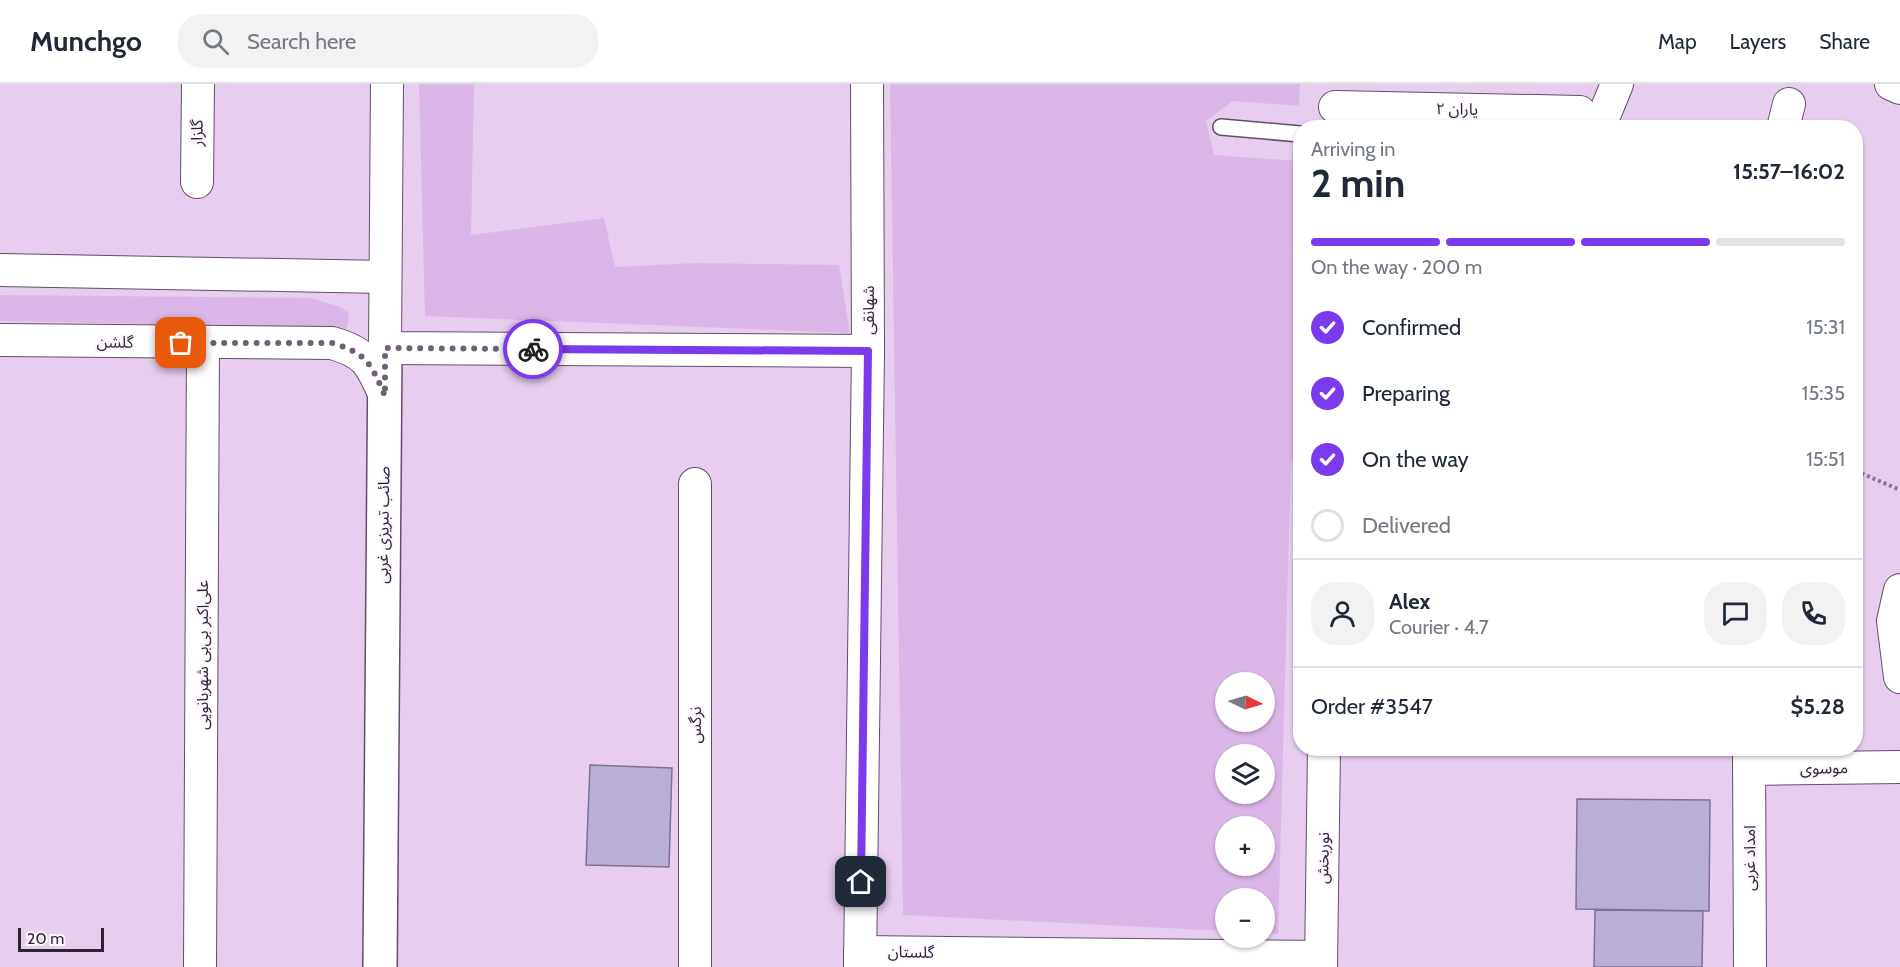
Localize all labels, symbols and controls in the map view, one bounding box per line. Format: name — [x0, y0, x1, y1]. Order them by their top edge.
search box — [178, 14, 598, 68]
text: Munchgo — [30, 24, 142, 58]
icon: search — [199, 25, 232, 58]
text: Search here — [247, 28, 356, 55]
text: Map — [1658, 29, 1697, 54]
text: Layers — [1730, 29, 1786, 54]
text: Share — [1819, 29, 1870, 54]
street label: یاران ٢ — [1436, 99, 1478, 119]
street label: گلزار — [187, 119, 207, 148]
text: Arriving in — [1311, 137, 1395, 161]
text: 15:57–16:02 — [1733, 158, 1845, 185]
text: 2 min — [1311, 159, 1405, 207]
text: On the way · 200 m — [1311, 255, 1482, 279]
street label: شهانقی — [859, 285, 878, 335]
icon: check — [1311, 311, 1344, 344]
text: Confirmed — [1362, 314, 1461, 341]
text: 15:31 — [1806, 315, 1845, 339]
pin — [155, 317, 206, 368]
courier — [503, 319, 563, 379]
icon: bag — [164, 326, 197, 359]
street label: گلشن — [96, 332, 134, 352]
icon: bike — [517, 333, 550, 366]
icon: check — [1311, 377, 1344, 410]
text: Preparing — [1362, 380, 1450, 407]
text: 15:35 — [1802, 381, 1845, 405]
icon: check — [1311, 443, 1344, 476]
text: On the way — [1362, 446, 1469, 473]
text: 15:51 — [1806, 447, 1845, 471]
street label: صائب تبریزی غربی — [372, 466, 394, 584]
text: Delivered — [1362, 512, 1451, 539]
street label: علی‌اکبر بی‌بی شهربانویی — [193, 580, 212, 730]
button: person — [1311, 582, 1374, 645]
button: chat — [1704, 582, 1767, 645]
button: phone — [1782, 582, 1845, 645]
text: Alex — [1389, 588, 1430, 615]
text: Courier · 4.7 — [1389, 615, 1489, 639]
north arrow — [1215, 672, 1275, 732]
map controls — [1215, 672, 1275, 948]
text: Order #3547 — [1311, 693, 1433, 720]
text: $5.28 — [1791, 693, 1845, 720]
street label: نرگس — [686, 707, 705, 743]
button: layers — [1215, 744, 1275, 804]
street label: موسوی — [1800, 758, 1848, 778]
button: + — [1215, 816, 1275, 876]
street label: امداد غربی — [1740, 825, 1759, 891]
street label: نوربخش — [1313, 832, 1333, 884]
pin — [835, 856, 886, 907]
icon: home — [844, 865, 877, 898]
button: − — [1215, 888, 1275, 948]
scale bar — [18, 925, 104, 952]
text: 20 m — [27, 929, 64, 948]
street label: گلستان — [888, 942, 935, 962]

